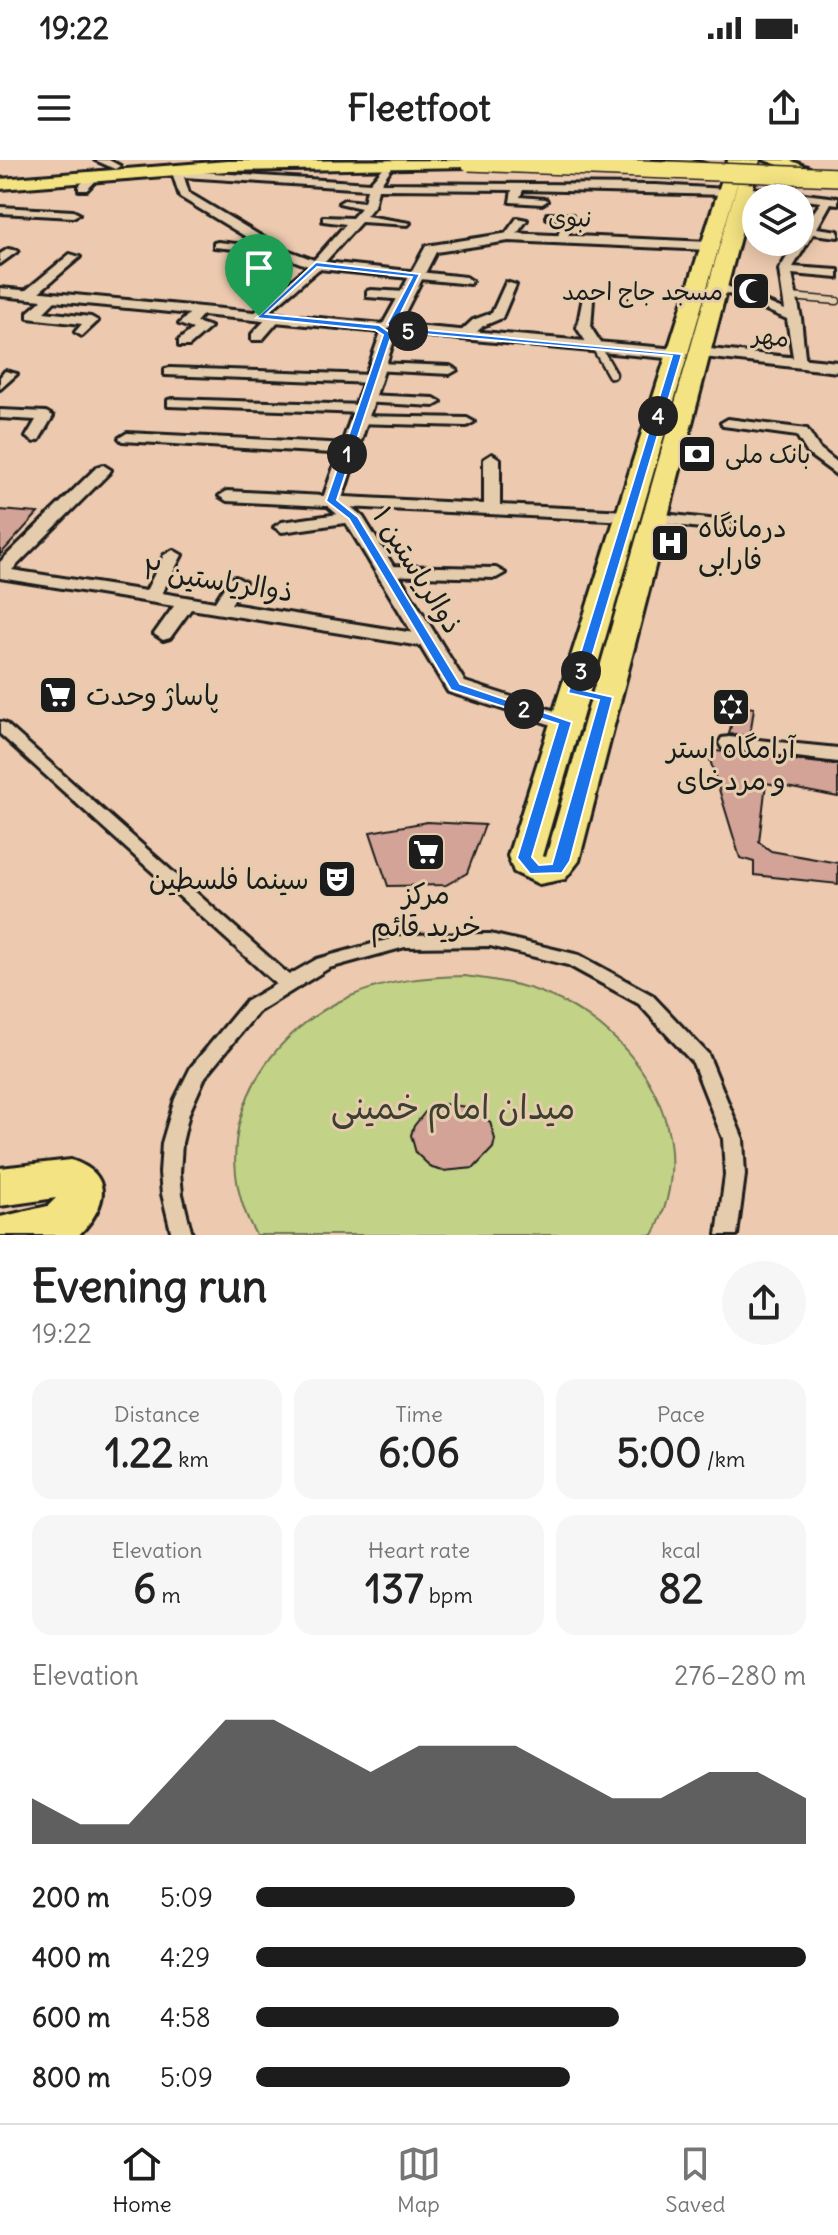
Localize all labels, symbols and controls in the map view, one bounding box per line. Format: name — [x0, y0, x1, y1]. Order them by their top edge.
text: 19:22 — [40, 9, 109, 47]
icon: menu — [32, 86, 76, 130]
text: Fleetfoot — [347, 86, 491, 131]
icon: share — [762, 86, 806, 130]
map controls — [742, 184, 814, 256]
button: layers — [742, 184, 814, 256]
street label: نبوی — [548, 201, 592, 234]
pin — [225, 234, 293, 316]
icon: arrive — [237, 246, 281, 290]
mosque icon: مسجد جاج احمد — [730, 270, 772, 312]
place label: مسجد جاج احمد — [562, 276, 723, 308]
pin: 5 — [388, 311, 428, 351]
text: 5 — [402, 317, 414, 345]
street label: مهر — [749, 319, 791, 353]
pin: 4 — [638, 396, 678, 436]
text: 4 — [652, 402, 664, 430]
bank icon: بانک ملی — [676, 433, 718, 475]
pin: 1 — [327, 434, 367, 474]
place label: بانک ملی — [725, 439, 811, 470]
text: 1 — [343, 440, 351, 468]
street label: ذوالریاستین ۱ — [365, 500, 471, 640]
place label: درمانگاه فارابی — [698, 509, 787, 577]
hospital icon: درمانگاه فارابی — [649, 522, 691, 564]
street label: ذوالریاستین ۲ — [140, 550, 296, 610]
pin: 3 — [561, 651, 601, 691]
text: 3 — [575, 657, 587, 685]
supermarket icon: پاساژ وحدت — [37, 674, 79, 716]
place label: پاساژ وحدت — [86, 677, 219, 714]
synagogue icon: آرامگاه استر و مردخای — [710, 686, 752, 728]
pin: 2 — [504, 689, 544, 729]
text: 2 — [518, 695, 530, 723]
place label: آرامگاه استر و مردخای — [665, 730, 796, 798]
supermarket icon: مرکز خرید قائم — [405, 831, 447, 873]
theatre icon: سینما فلسطین — [316, 858, 358, 900]
place label: سینما فلسطین — [149, 861, 309, 897]
place label: مرکز خرید قائم — [371, 876, 481, 948]
park label: میدان امام خمینی — [331, 1085, 575, 1133]
text: Evening run — [32, 1259, 267, 1314]
button: share — [722, 1261, 806, 1345]
text: 19:22 — [32, 1317, 92, 1350]
text: Distance — [114, 1400, 200, 1428]
text: Time — [395, 1400, 443, 1428]
text: Pace — [657, 1400, 705, 1428]
text: 1.22 — [105, 1428, 173, 1478]
text: 6:06 — [378, 1428, 460, 1478]
text: 5:00 — [617, 1428, 701, 1478]
text: km — [173, 1445, 209, 1473]
text: /km — [701, 1445, 745, 1473]
text: Elevation — [112, 1536, 202, 1564]
text: Heart rate — [368, 1536, 470, 1564]
text: kcal — [661, 1536, 701, 1564]
text: 6 — [133, 1564, 156, 1614]
text: 137 — [365, 1564, 423, 1614]
text: 82 — [659, 1564, 703, 1614]
text: m — [156, 1581, 181, 1609]
text: bpm — [423, 1581, 473, 1609]
text: Elevation — [32, 1659, 139, 1692]
text: 276–280 m — [674, 1659, 806, 1692]
text: 200 m — [32, 1881, 109, 1914]
text: 5:09 — [160, 1881, 213, 1914]
text: 400 m — [32, 1941, 110, 1974]
text: 4:29 — [160, 1941, 210, 1974]
text: 600 m — [32, 2001, 110, 2034]
text: 4:58 — [160, 2001, 211, 2034]
text: 800 m — [32, 2061, 110, 2094]
text: 5:09 — [160, 2061, 213, 2094]
tab: Home — [112, 2142, 172, 2218]
tab: Map — [397, 2142, 441, 2218]
tab: Saved — [665, 2142, 726, 2218]

